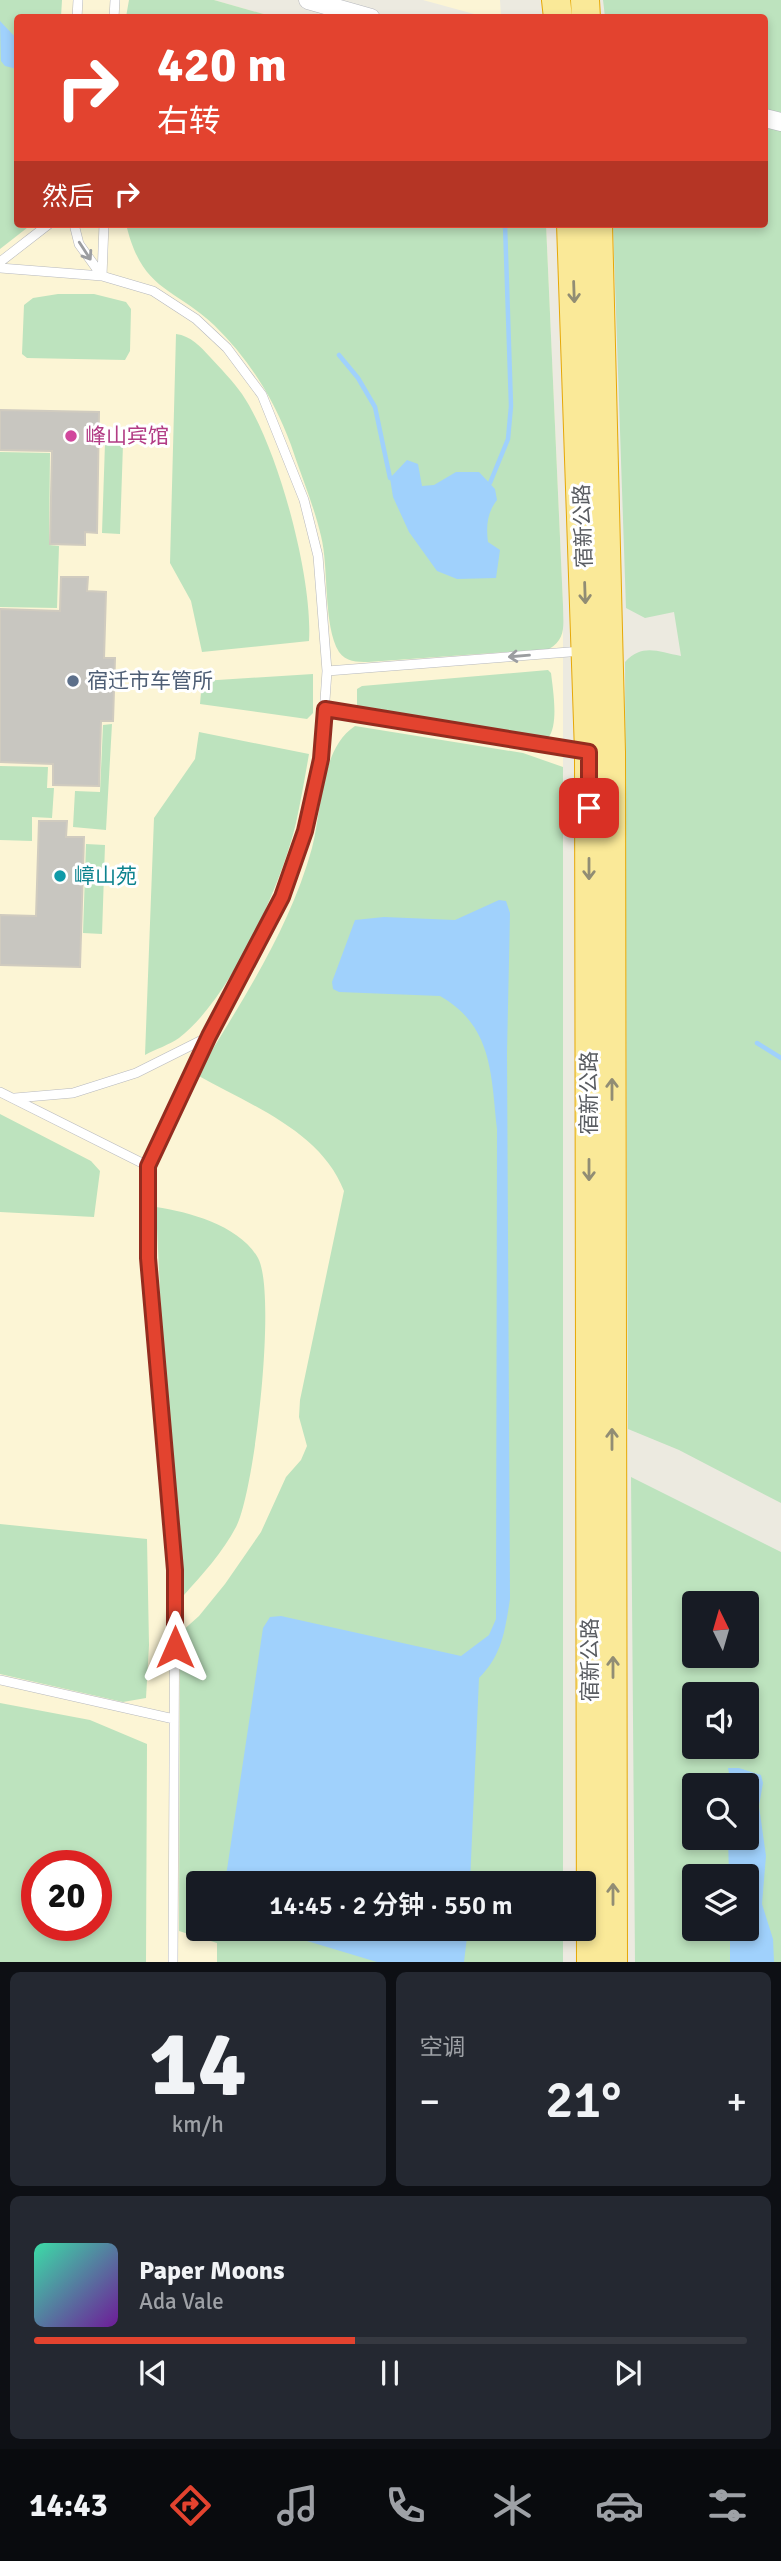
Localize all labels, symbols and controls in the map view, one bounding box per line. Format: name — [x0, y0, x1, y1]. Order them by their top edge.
text: 420 m — [157, 35, 287, 95]
icon: right — [42, 42, 133, 133]
text: 右转 — [157, 102, 221, 141]
icon: right — [108, 175, 146, 213]
text: 然后 — [42, 181, 94, 213]
one-way arrow — [78, 241, 92, 261]
one-way arrow — [567, 280, 581, 303]
place label: 峰山宾馆 — [85, 423, 169, 449]
marker: 峰山宾馆 — [63, 428, 79, 444]
street label: 宿新公路 — [569, 484, 597, 568]
one-way arrow — [578, 581, 592, 604]
one-way arrow — [508, 650, 531, 663]
place label: 宿迁市车管所 — [87, 668, 213, 694]
marker: 宿迁市车管所 — [65, 673, 81, 689]
pin — [559, 778, 619, 838]
icon: arrive — [570, 789, 608, 827]
one-way arrow — [582, 858, 596, 881]
place label: 嶂山苑 — [74, 863, 137, 889]
marker: 嶂山苑 — [52, 868, 68, 884]
street label: 宿新公路 — [576, 1051, 602, 1135]
one-way arrow — [605, 1078, 619, 1101]
one-way arrow — [582, 1159, 596, 1182]
one-way arrow — [605, 1428, 619, 1451]
north arrow — [682, 1591, 760, 1668]
map controls — [682, 1591, 759, 1941]
position arrow — [138, 1610, 212, 1684]
street label: 宿新公路 — [577, 1618, 603, 1702]
one-way arrow — [606, 1656, 620, 1679]
button: sound — [682, 1682, 759, 1759]
button: search — [682, 1773, 759, 1850]
speed limit sign: 20 — [21, 1850, 112, 1941]
button: layers — [682, 1864, 759, 1941]
one-way arrow — [606, 1883, 620, 1906]
text: 14:45 · 2 分钟 · 550 m — [269, 1890, 513, 1922]
text: 14 — [149, 2008, 247, 2121]
text: 空调 — [420, 2033, 466, 2062]
text: 21° — [545, 2068, 621, 2132]
text: − — [420, 2078, 440, 2125]
text: + — [726, 2078, 747, 2125]
text: km/h — [172, 2110, 224, 2139]
text: Paper Moons — [139, 2255, 285, 2287]
text: Ada Vale — [139, 2287, 224, 2316]
icon: previous — [134, 2354, 172, 2392]
icon: pause — [371, 2354, 409, 2392]
icon: next — [609, 2354, 647, 2392]
icon: directions — [166, 2481, 215, 2530]
icon: music — [273, 2481, 322, 2530]
icon: phone — [381, 2481, 430, 2530]
icon: climate — [488, 2481, 537, 2530]
icon: car — [595, 2481, 644, 2530]
icon: filters — [703, 2481, 752, 2530]
text: 14:43 — [29, 2486, 108, 2525]

